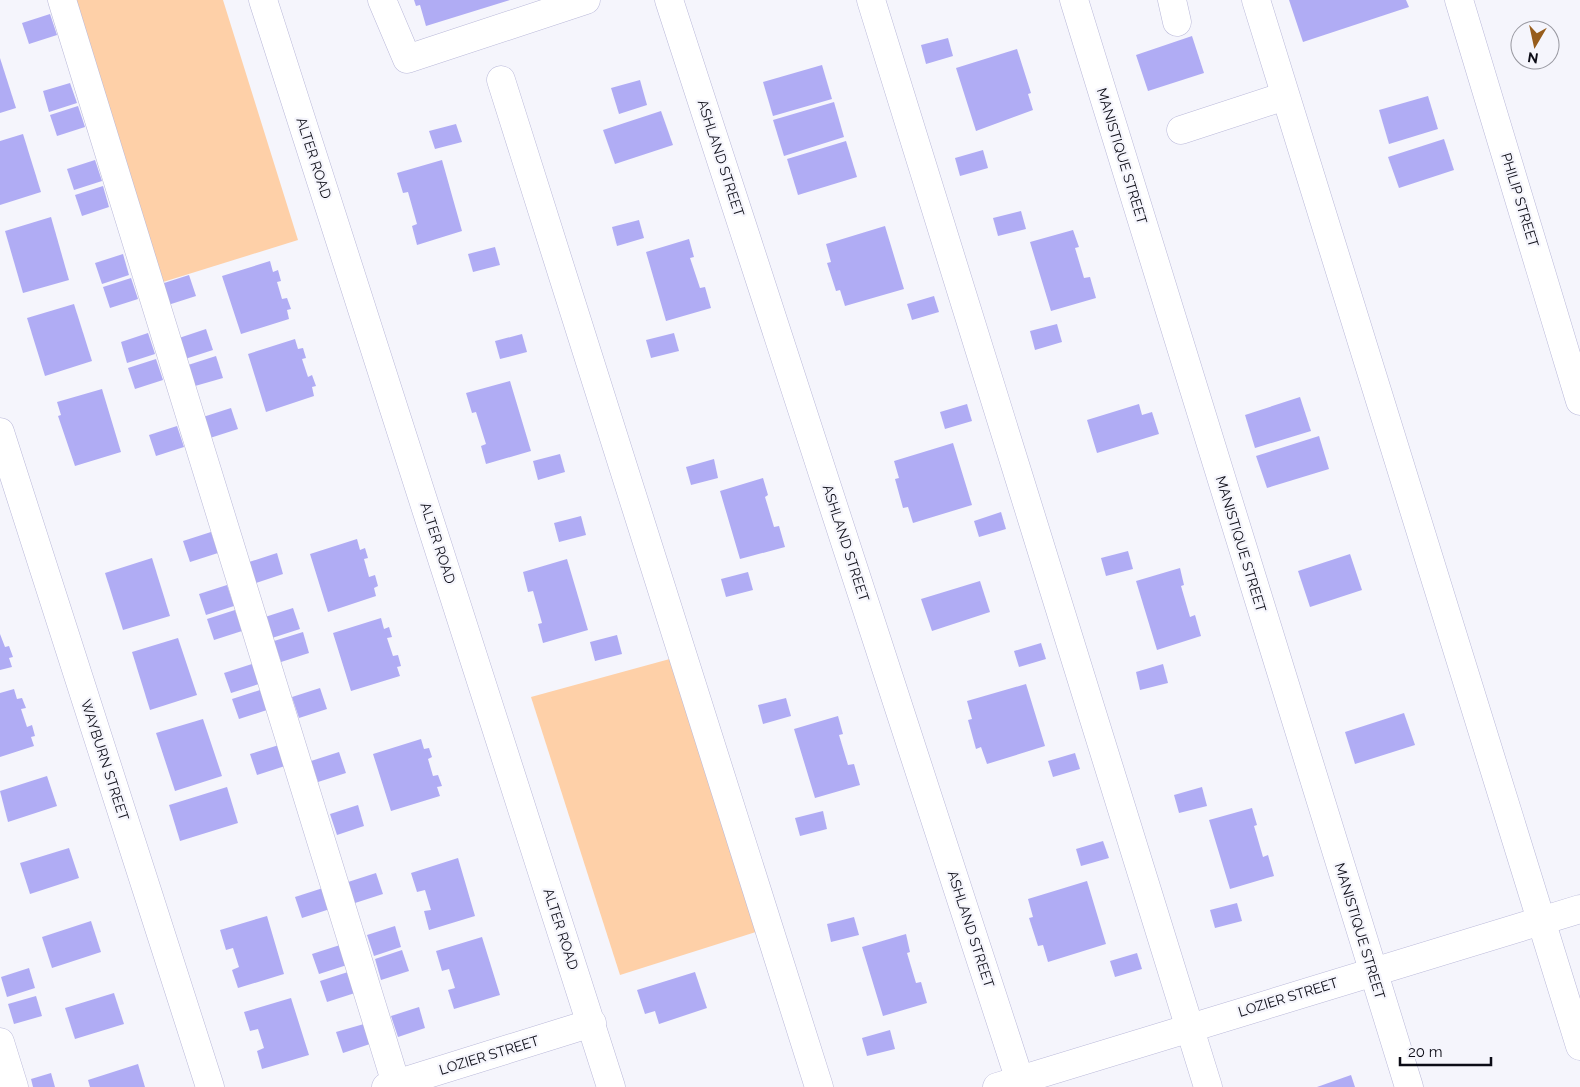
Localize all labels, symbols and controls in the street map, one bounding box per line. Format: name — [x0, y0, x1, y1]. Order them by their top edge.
north arrow — [1510, 20, 1560, 70]
text: N — [1526, 49, 1539, 67]
street label: MANISTIQUE STREET — [1094, 86, 1150, 226]
street label: ASHLAND STREET — [695, 98, 748, 219]
street label: ALTER ROAD — [293, 115, 335, 201]
street label: PHILIP STREET — [1498, 151, 1542, 250]
street label: MANISTIQUE STREET — [1213, 474, 1269, 614]
street label: ASHLAND STREET — [820, 483, 873, 604]
street label: ALTER ROAD — [417, 500, 459, 586]
street label: WAYBURN STREET — [78, 697, 132, 823]
street label: MANISTIQUE STREET — [1332, 861, 1388, 1001]
street label: ASHLAND STREET — [945, 869, 998, 990]
street label: ALTER ROAD — [540, 886, 582, 972]
street label: LOZIER STREET — [1236, 974, 1340, 1020]
street label: LOZIER STREET — [437, 1032, 541, 1078]
scale bar — [1400, 1034, 1491, 1066]
text: 20 m — [1408, 1043, 1443, 1061]

